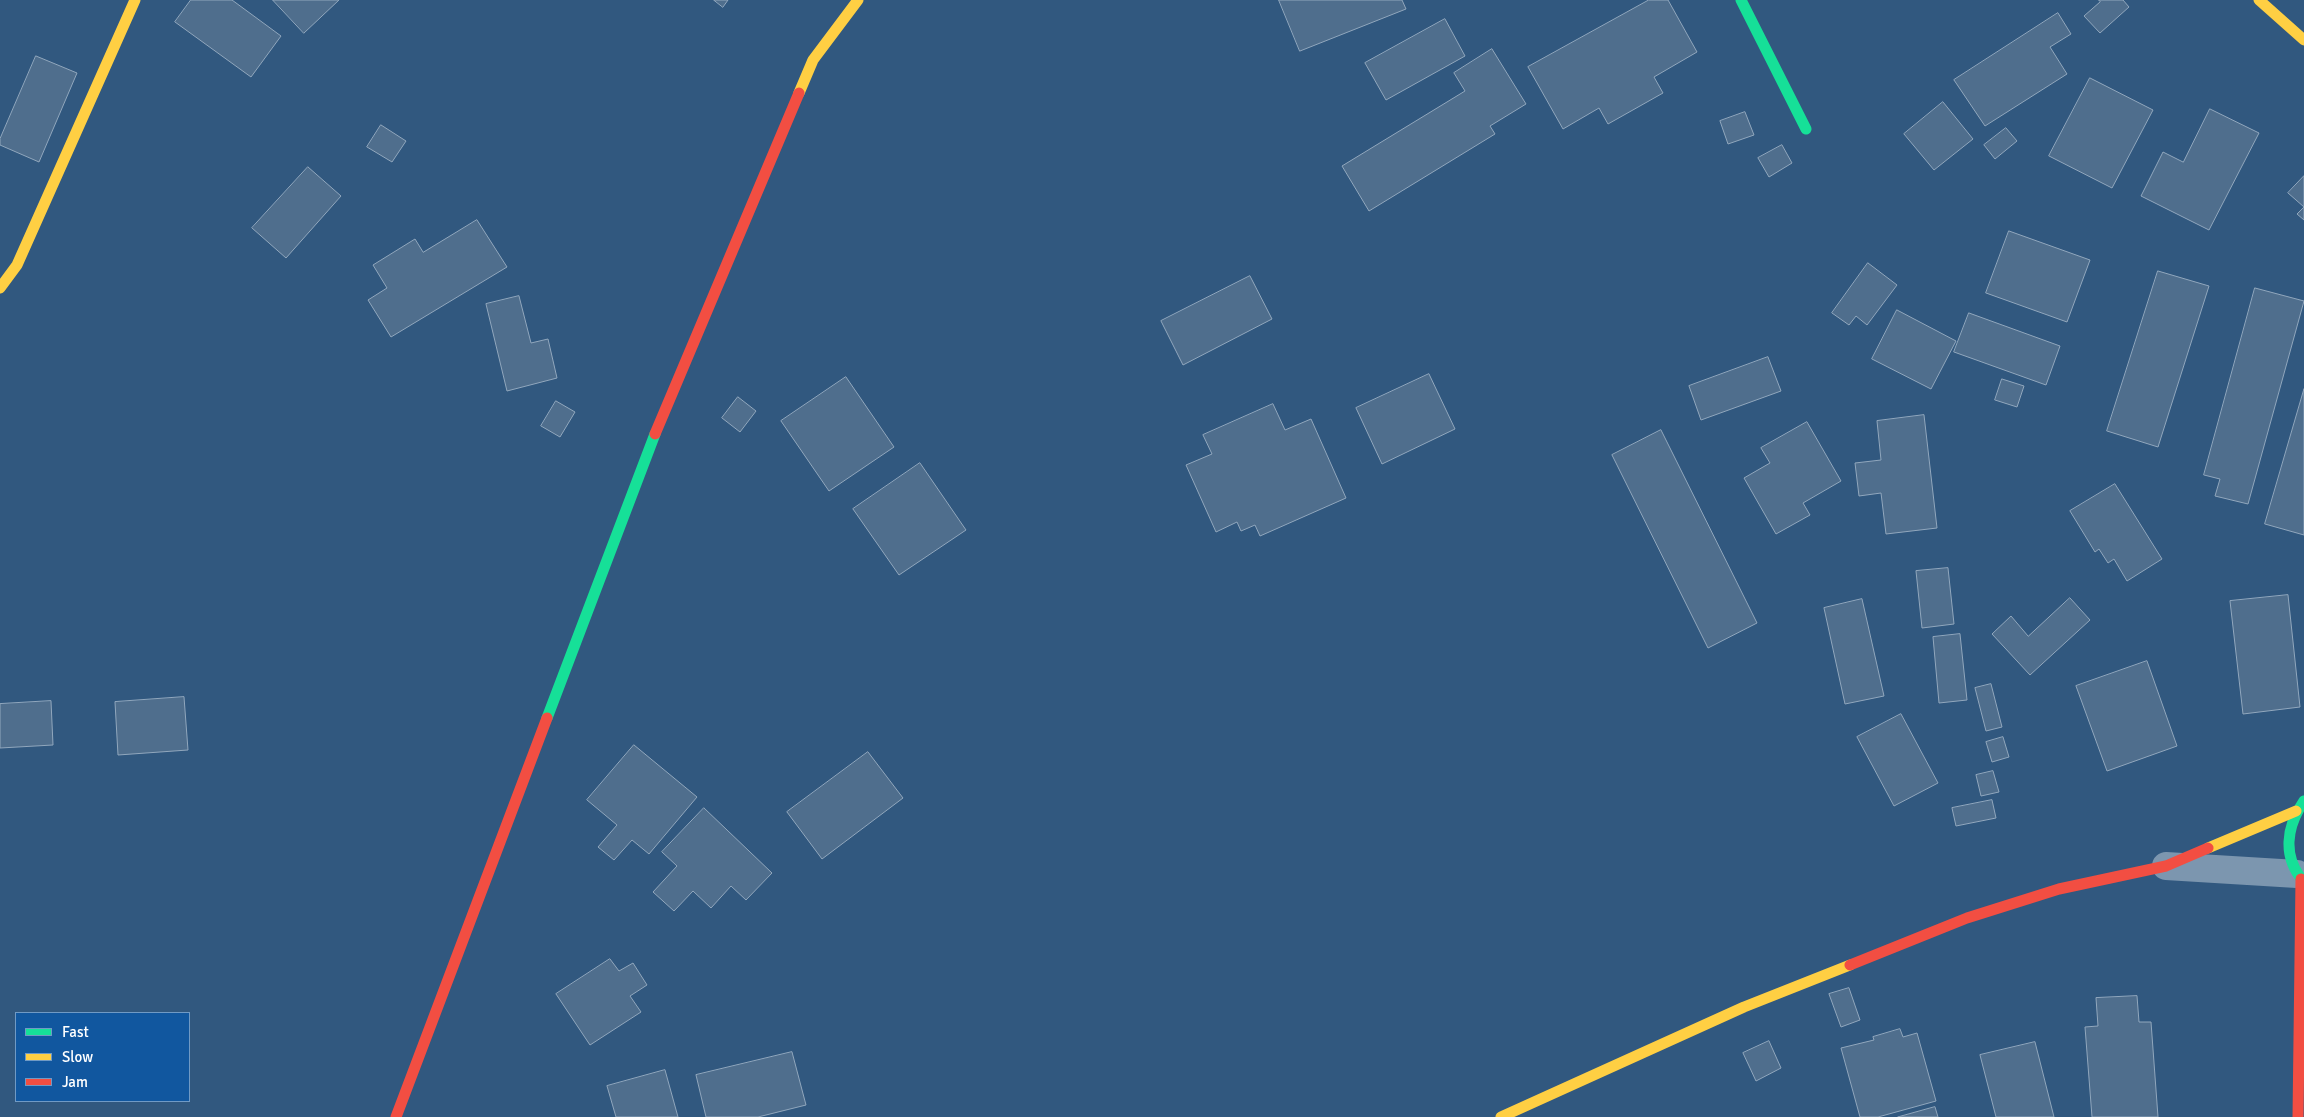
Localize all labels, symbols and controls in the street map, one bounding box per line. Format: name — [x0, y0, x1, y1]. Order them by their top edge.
legend — [15, 1012, 190, 1102]
text: Fast — [62, 1023, 89, 1041]
text: Slow — [62, 1048, 93, 1066]
text: Jam — [62, 1073, 88, 1091]

